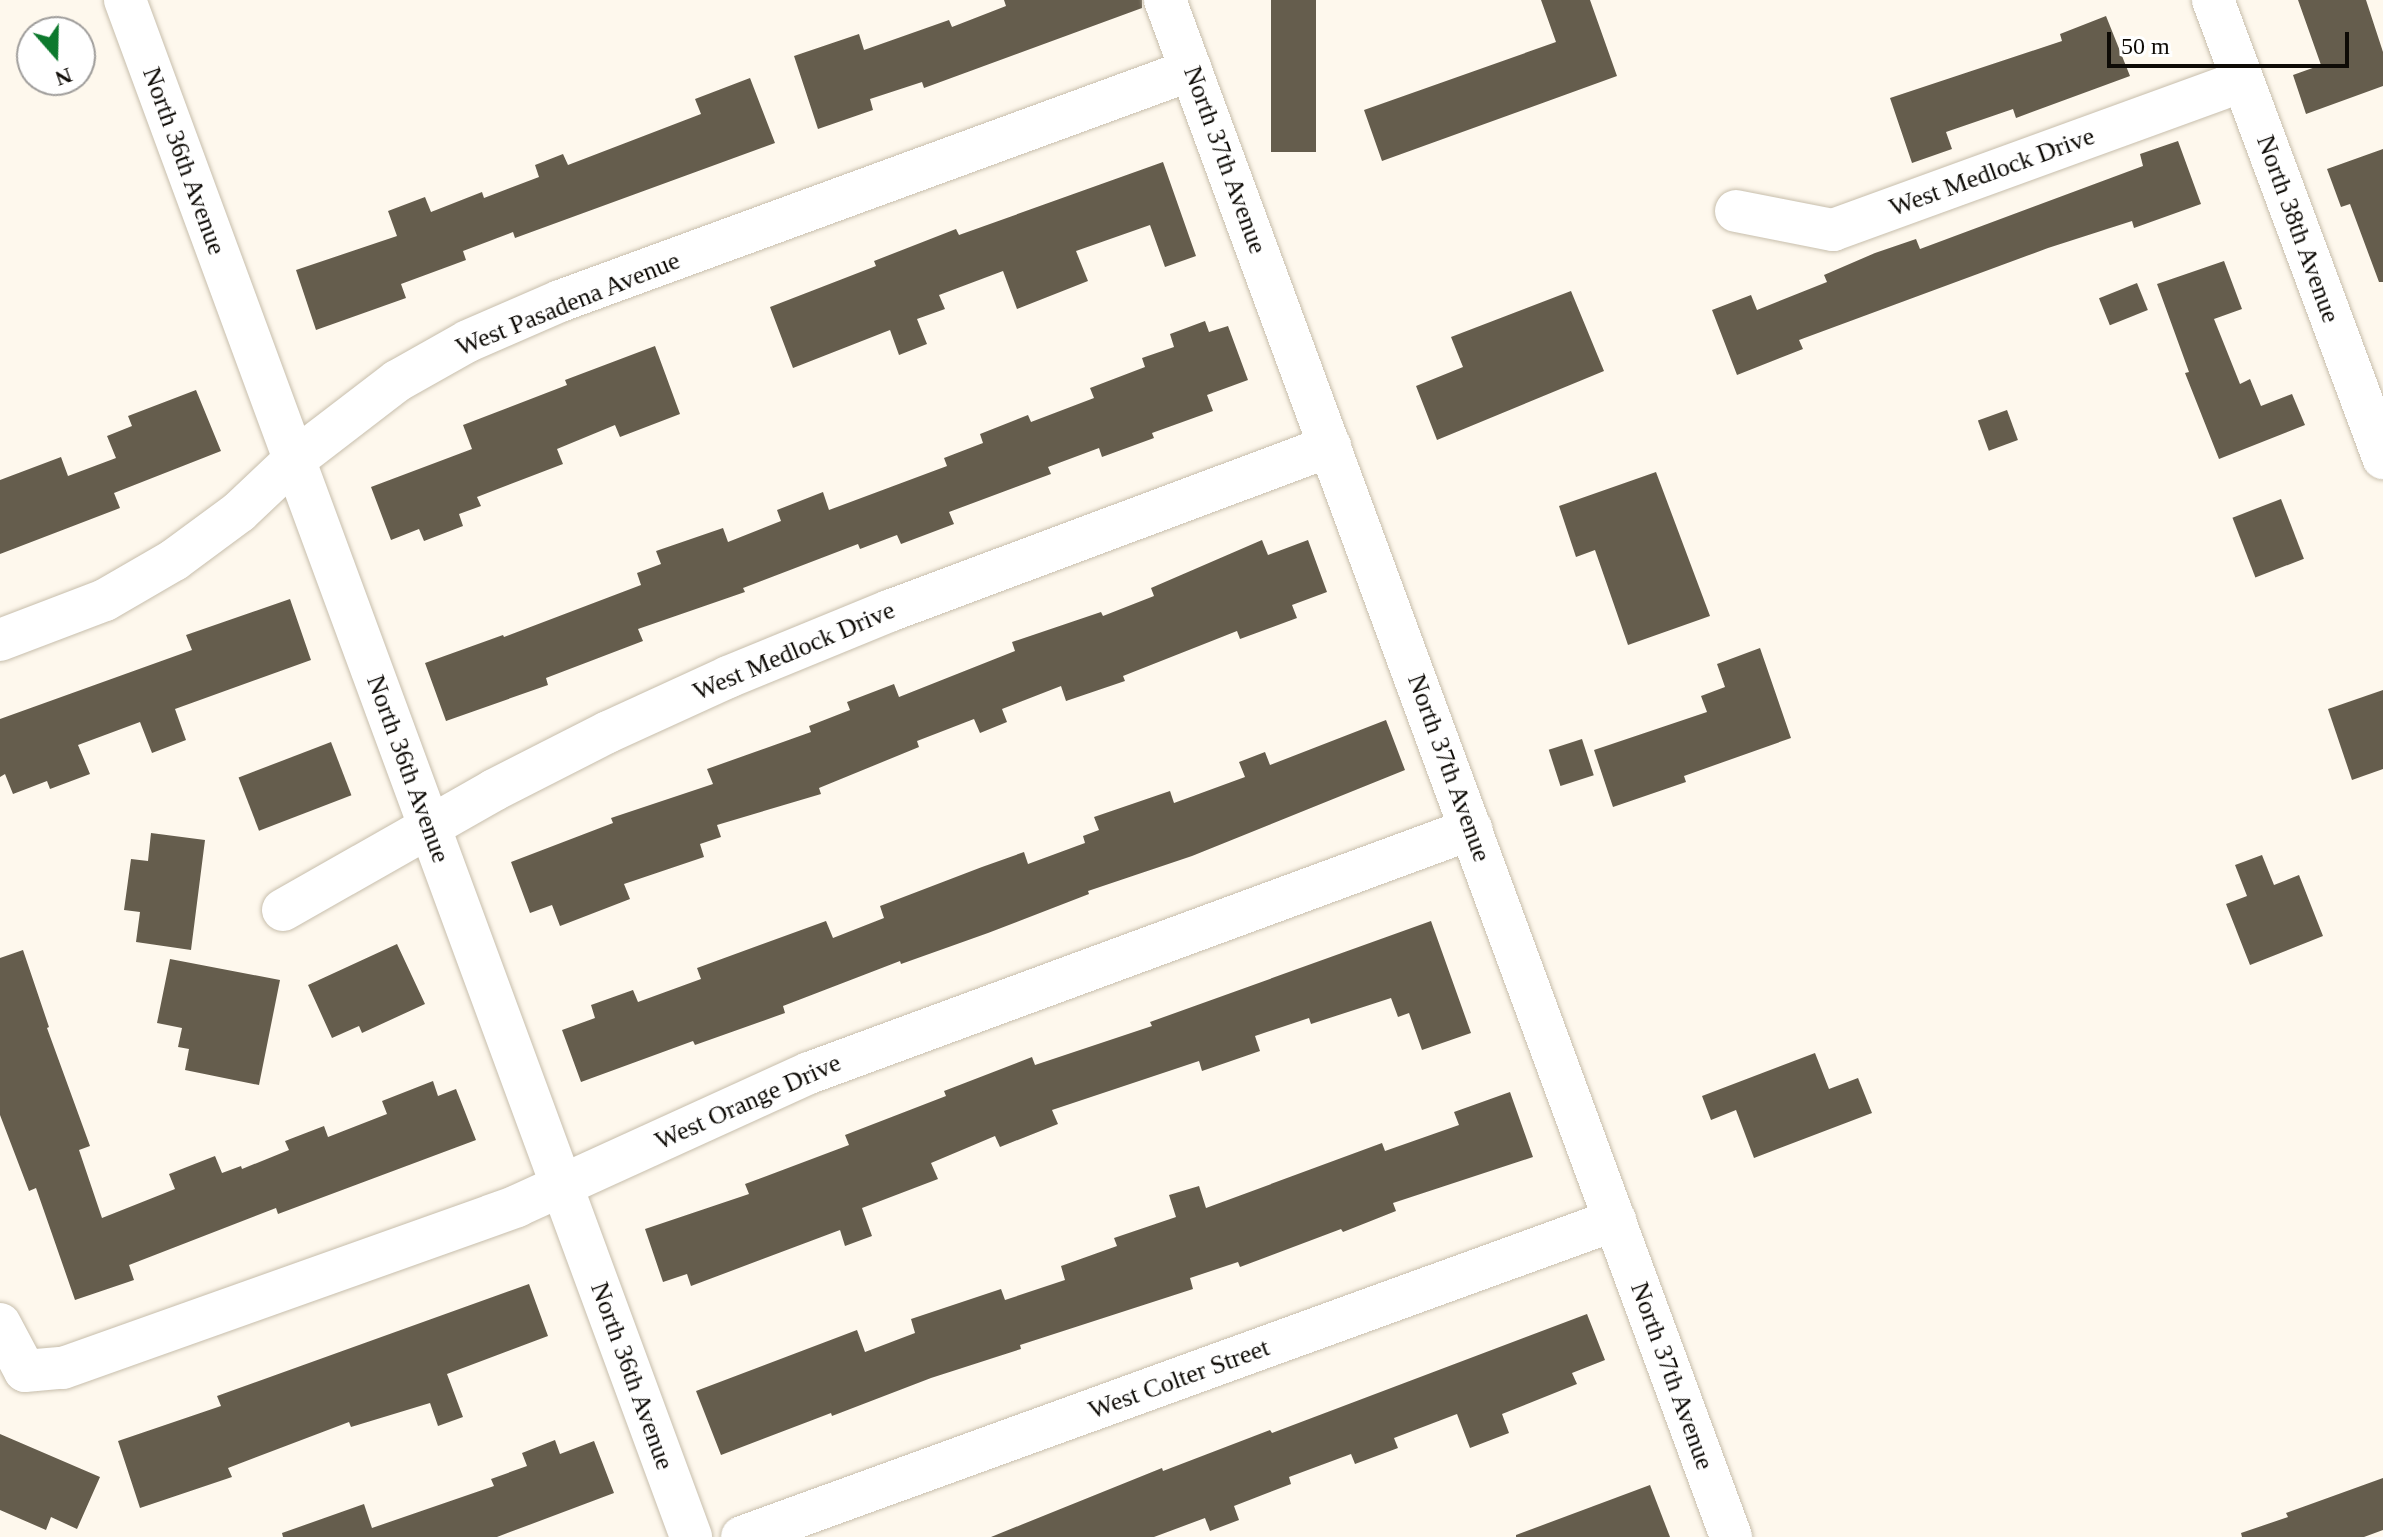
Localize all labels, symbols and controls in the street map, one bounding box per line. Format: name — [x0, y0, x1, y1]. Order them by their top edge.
north arrow — [16, 16, 96, 96]
scale bar — [2111, 16, 2353, 66]
text: 50 m — [2121, 33, 2170, 59]
street label: North 37th Avenue — [1176, 61, 1274, 259]
street label: North 36th Avenue — [135, 62, 233, 260]
text: N — [52, 63, 75, 92]
street label: West Medlock Drive — [1885, 120, 2099, 224]
street label: North 38th Avenue — [2249, 130, 2347, 328]
street label: West Pasadena Avenue — [451, 245, 685, 363]
street label: West Medlock Drive — [689, 594, 899, 708]
street label: North 37th Avenue — [1400, 669, 1498, 867]
street label: North 36th Avenue — [359, 670, 457, 868]
street label: West Orange Drive — [650, 1047, 846, 1157]
street label: North 36th Avenue — [583, 1277, 681, 1475]
street label: North 37th Avenue — [1623, 1277, 1721, 1475]
street label: West Colter Street — [1084, 1332, 1274, 1426]

